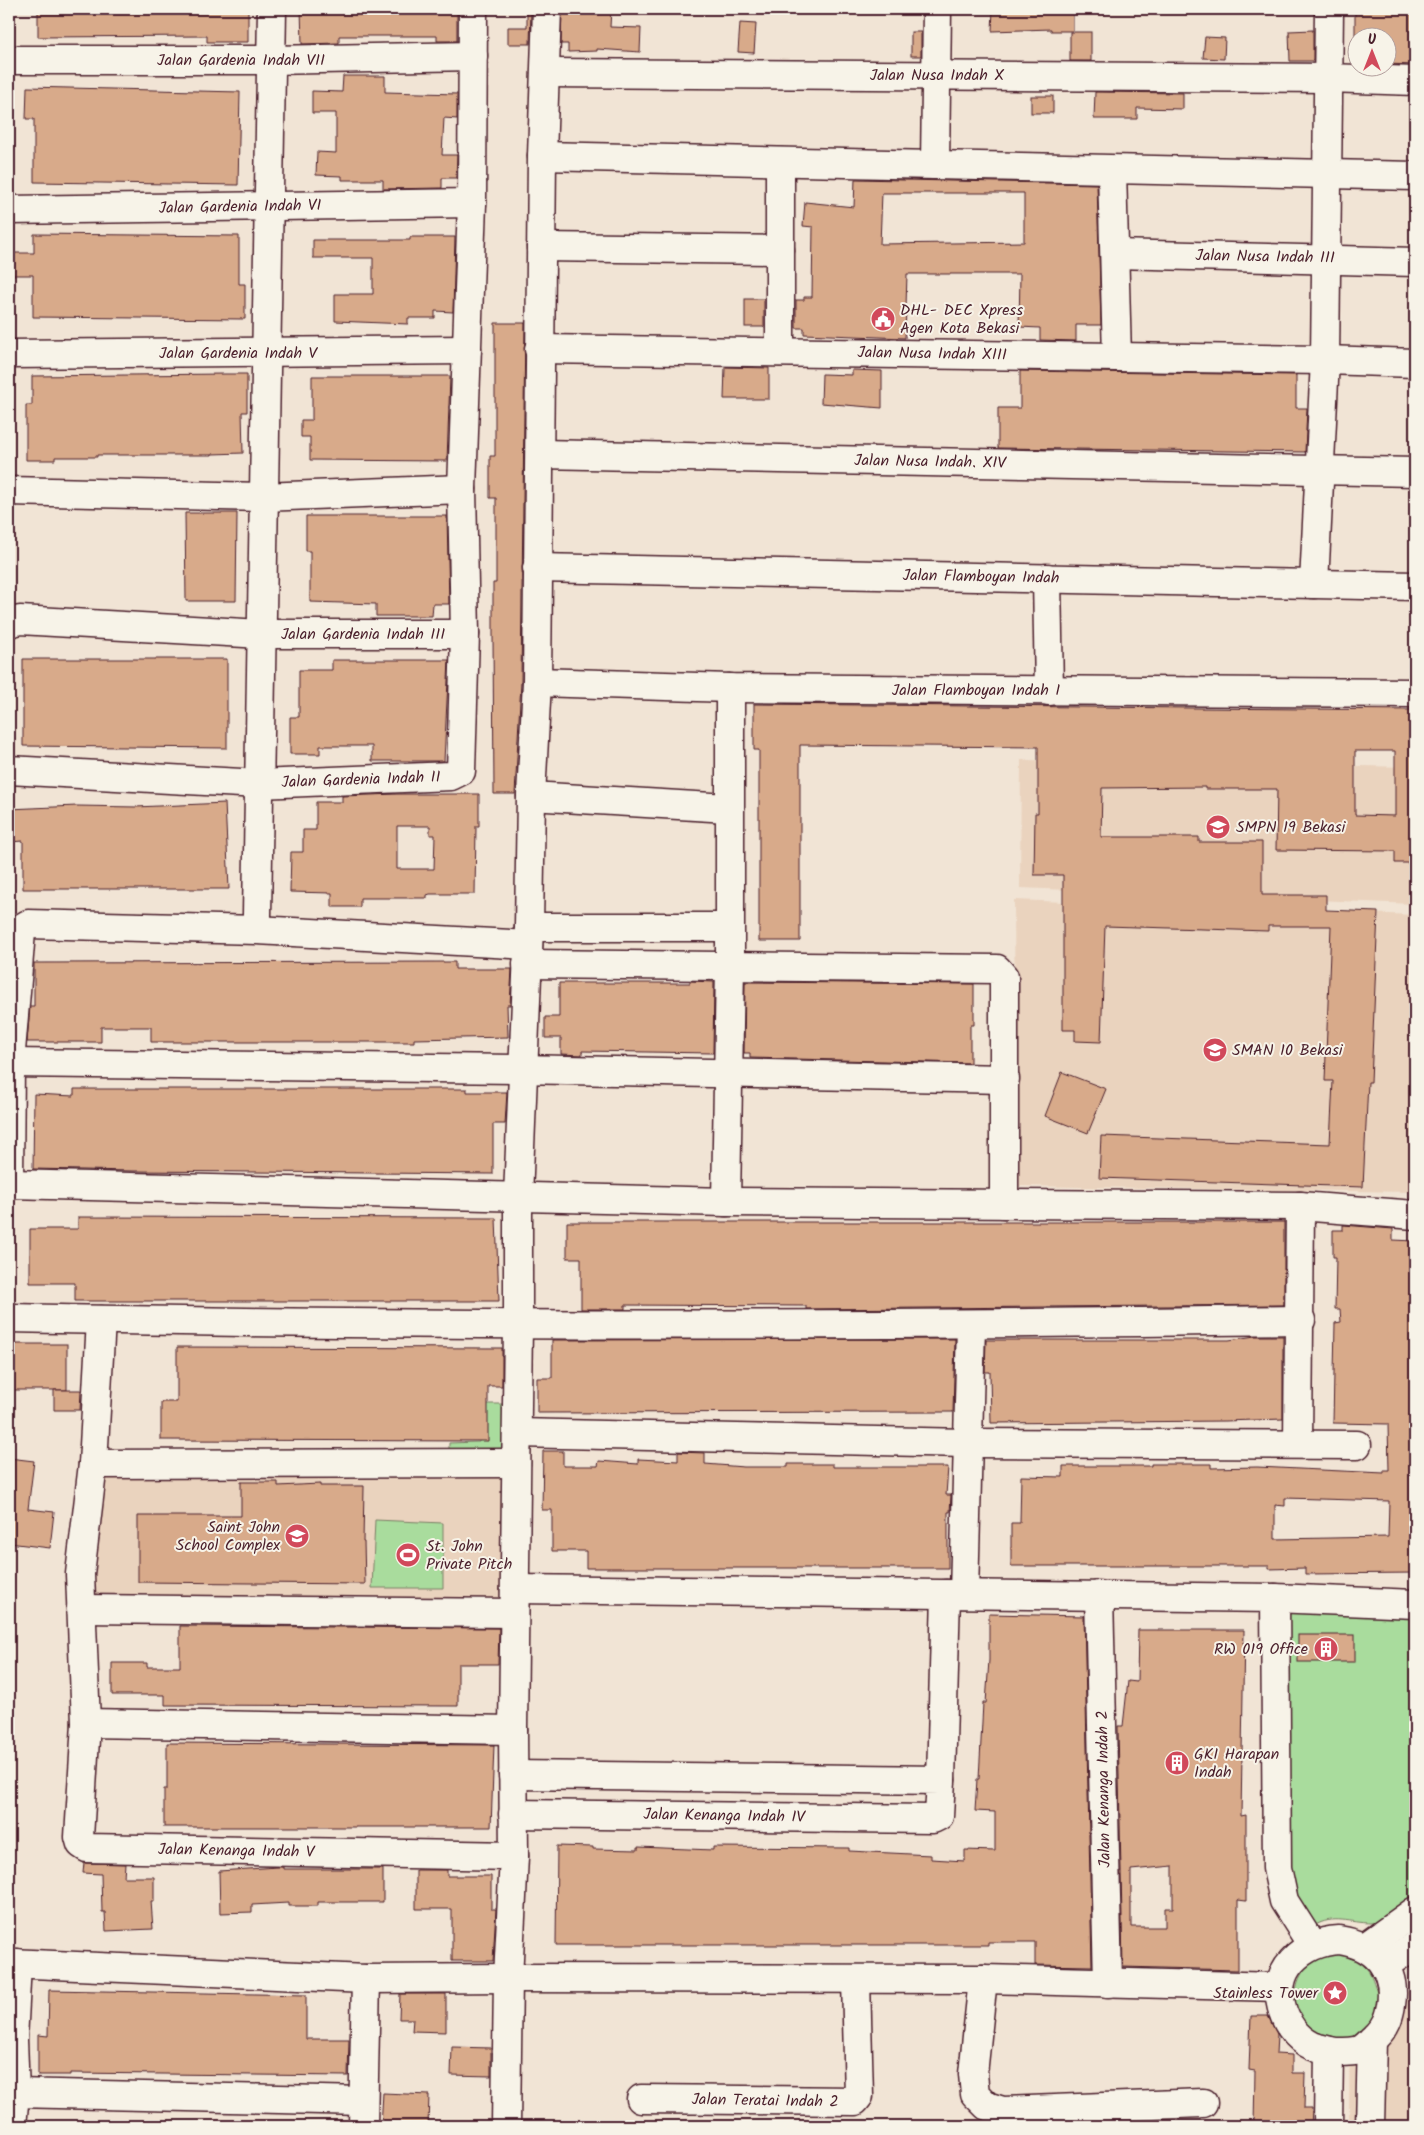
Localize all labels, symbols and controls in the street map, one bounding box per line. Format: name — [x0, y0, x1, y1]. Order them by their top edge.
north arrow — [1346, 28, 1396, 78]
text: U — [1368, 29, 1377, 51]
street label: Jalan Gardenia Indah VII — [157, 48, 325, 73]
street label: Jalan Nusa Indah X — [870, 63, 1005, 88]
street label: Jalan Gardenia Indah VI — [158, 193, 322, 221]
street label: Jalan Nusa Indah III — [1195, 243, 1335, 271]
place label: DHL- DEC Xpress Agen Kota Bekasi — [900, 298, 1023, 341]
public building icon: DHL- DEC Xpress Agen Kota Bekasi — [870, 306, 896, 332]
street label: Jalan Nusa Indah XIII — [857, 340, 1007, 368]
street label: Jalan Gardenia Indah V — [159, 341, 318, 366]
street label: Jalan Nusa Indah. XIV — [854, 448, 1008, 476]
street label: Jalan Flamboyan Indah — [902, 563, 1060, 591]
street label: Jalan Gardenia Indah III — [281, 622, 445, 647]
street label: Jalan Flamboyan Indah I — [892, 678, 1060, 703]
street label: Jalan Gardenia Indah II — [281, 765, 441, 795]
school or university icon: SMPN 19 Bekasi — [1205, 814, 1231, 840]
place label: SMPN 19 Bekasi — [1236, 815, 1347, 840]
school or university icon: SMAN 10 Bekasi — [1202, 1037, 1228, 1063]
place label: SMAN 10 Bekasi — [1232, 1038, 1344, 1063]
place label: Saint John School Complex — [176, 1515, 281, 1558]
school or university icon: Saint John School Complex — [284, 1523, 310, 1549]
place label: St. John Private Pitch — [426, 1534, 512, 1577]
sports icon: St. John Private Pitch — [395, 1542, 421, 1568]
building icon: RW 019 Office — [1313, 1636, 1339, 1662]
place label: RW 019 Office — [1214, 1637, 1308, 1662]
street label: Jalan Kenanga Indah 2 — [1090, 1710, 1118, 1868]
place label: GKI Harapan Indah — [1194, 1742, 1279, 1785]
building icon: GKI Harapan Indah — [1164, 1750, 1190, 1776]
street label: Jalan Kenanga Indah IV — [643, 1802, 806, 1830]
street label: Jalan Kenanga Indah V — [158, 1837, 316, 1865]
place icon: Stainless Tower — [1322, 1980, 1348, 2006]
place label: Stainless Tower — [1213, 1981, 1320, 2006]
street label: Jalan Teratai Indah 2 — [691, 2087, 839, 2115]

